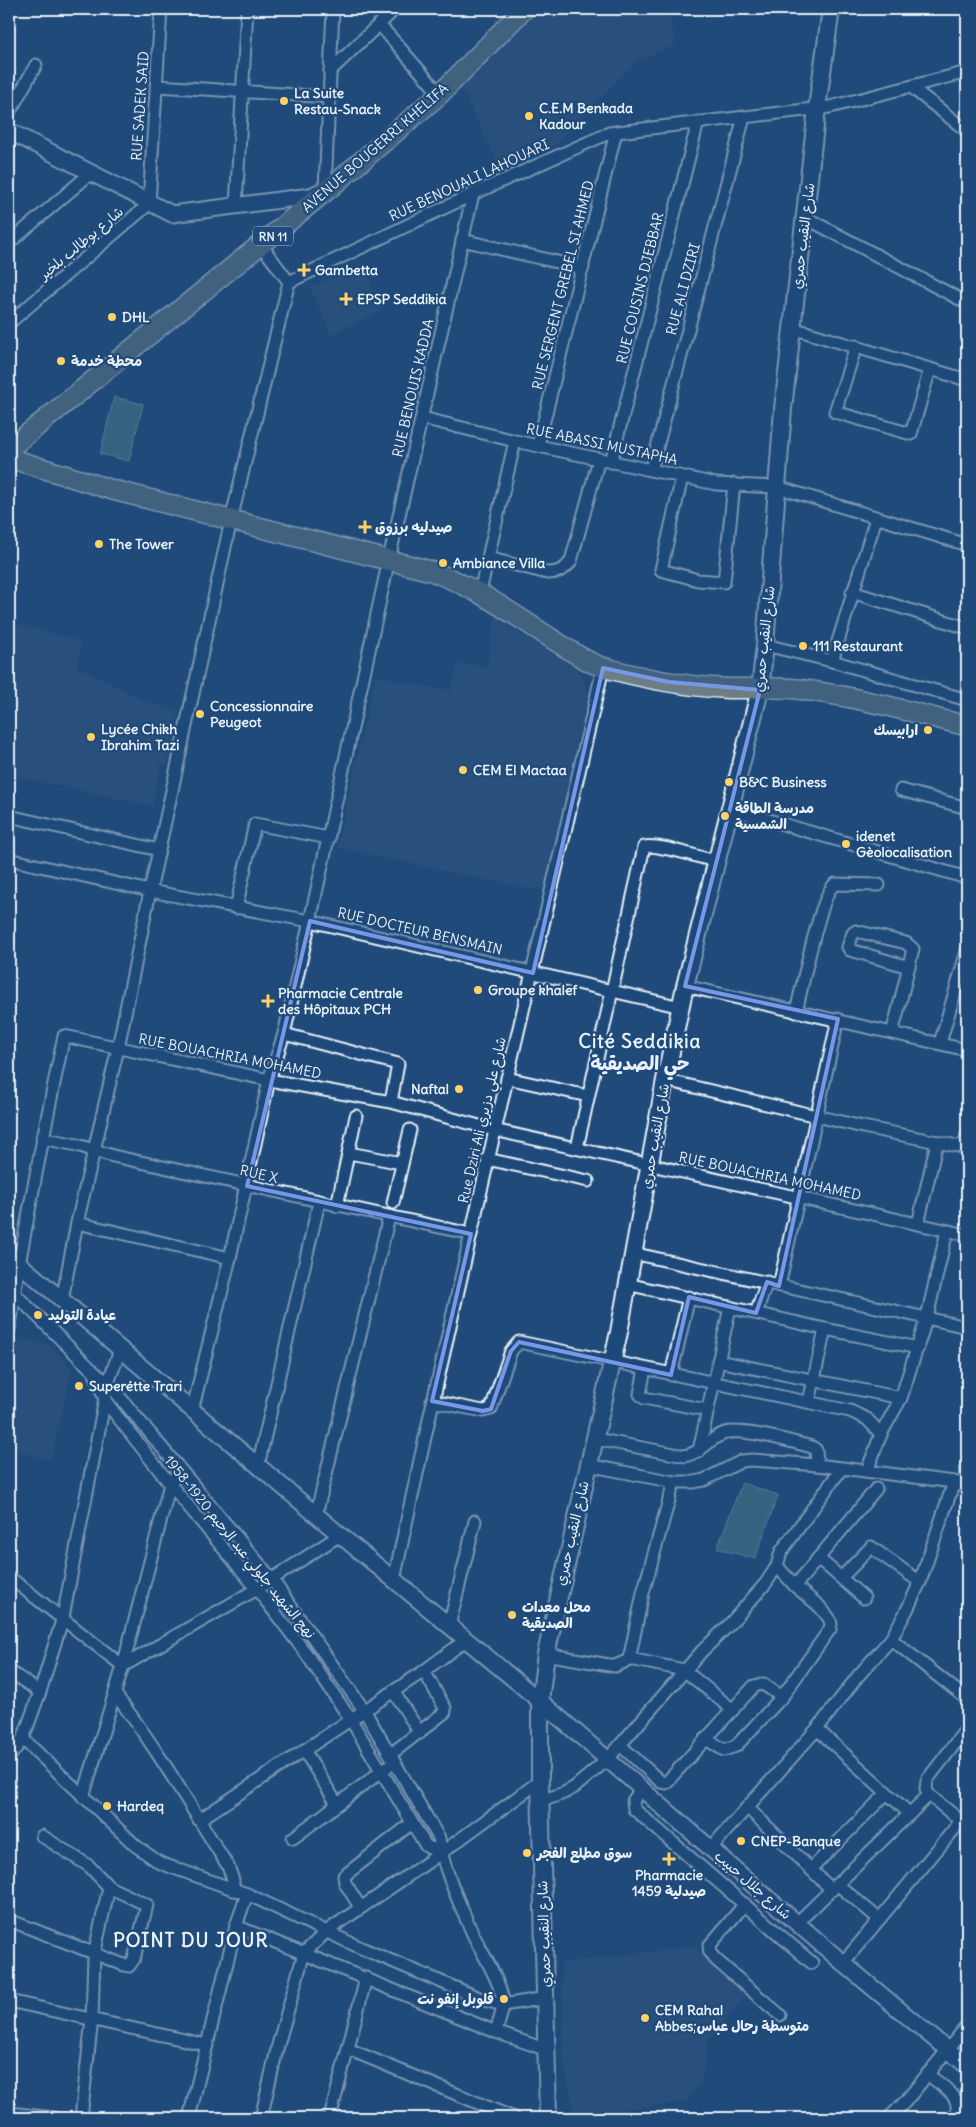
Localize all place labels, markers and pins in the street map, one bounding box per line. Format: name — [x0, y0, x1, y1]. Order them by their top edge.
place label: La Suite Restau-Snack — [294, 84, 381, 118]
marker: La Suite Restau-Snack — [278, 95, 290, 107]
place label: C.E.M Benkada Kadour — [539, 99, 633, 133]
marker: C.E.M Benkada Kadour — [523, 110, 535, 122]
place label: Gambetta — [315, 261, 378, 279]
marker: Gambetta — [297, 263, 311, 277]
place label: EPSP Seddikia — [357, 290, 446, 308]
marker: EPSP Seddikia — [339, 292, 353, 306]
place label: DHL — [122, 308, 150, 326]
marker: DHL — [106, 311, 118, 323]
place label: محطة خدمة — [71, 352, 142, 370]
marker: محطة خدمة — [55, 355, 67, 367]
place label: صيدليه برزوق — [375, 518, 452, 536]
marker: صيدليه برزوق — [359, 521, 371, 533]
place label: The Tower — [109, 535, 174, 553]
marker: The Tower — [93, 538, 105, 550]
place label: Ambiance Villa — [453, 554, 545, 572]
marker: Ambiance Villa — [437, 557, 449, 569]
place label: 111 Restaurant — [813, 637, 903, 655]
marker: 111 Restaurant — [797, 640, 809, 652]
place label: Concessionnaire Peugeot — [210, 697, 314, 731]
marker: Concessionnaire Peugeot — [194, 708, 206, 720]
place label: Lycée Chikh Ibrahim Tazi — [101, 720, 179, 754]
place label: ارابيسك — [874, 721, 918, 739]
marker: ارابيسك — [922, 724, 934, 736]
marker: Lycée Chikh Ibrahim Tazi — [85, 731, 97, 743]
place label: CEM El Mactaa — [473, 761, 567, 779]
marker: CEM El Mactaa — [457, 764, 469, 776]
place label: B&C Business — [739, 773, 827, 791]
marker: B&C Business — [723, 776, 735, 788]
place label: مدرسة الطاقة الشمسية — [735, 799, 814, 833]
marker: مدرسة الطاقة الشمسية — [719, 810, 731, 822]
place label: idenet Gèolocalisation — [856, 827, 952, 861]
marker: idenet Gèolocalisation — [840, 838, 852, 850]
place label: Groupe khalef — [488, 981, 578, 999]
place label: Pharmacie Centrale des Hôpitaux PCH — [278, 984, 403, 1018]
marker: Groupe khalef — [472, 984, 484, 996]
marker: Pharmacie Centrale des Hôpitaux PCH — [262, 995, 274, 1007]
place label: Naftal — [411, 1080, 449, 1098]
marker: Naftal — [453, 1083, 465, 1095]
place label: عيادة التوليد — [48, 1306, 117, 1324]
marker: عيادة التوليد — [32, 1309, 44, 1321]
place label: Superétte Trari — [89, 1377, 182, 1395]
marker: Superétte Trari — [73, 1380, 85, 1392]
place label: محل معدات الصديقية — [522, 1598, 591, 1632]
marker: محل معدات الصديقية — [506, 1609, 518, 1621]
place label: Hardeq — [117, 1797, 164, 1815]
marker: Hardeq — [101, 1800, 113, 1812]
place label: CNEP-Banque — [751, 1832, 841, 1850]
marker: CNEP-Banque — [735, 1835, 747, 1847]
place label: سوق مطلع الفجر — [535, 1844, 632, 1863]
marker: سوق مطلع الفجر — [521, 1847, 533, 1859]
marker: Pharmacie 1459 صيدلية — [663, 1853, 675, 1865]
place label: Pharmacie 1459 صيدلية — [632, 1866, 706, 1900]
place label: قلوبل إنفو نت — [417, 1990, 494, 2009]
marker: قلوبل إنفو نت — [498, 1993, 510, 2005]
place label: CEM Rahal Abbes;متوسطة رحال عباس — [655, 2001, 809, 2036]
marker: CEM Rahal Abbes;متوسطة رحال عباس — [639, 2012, 651, 2024]

